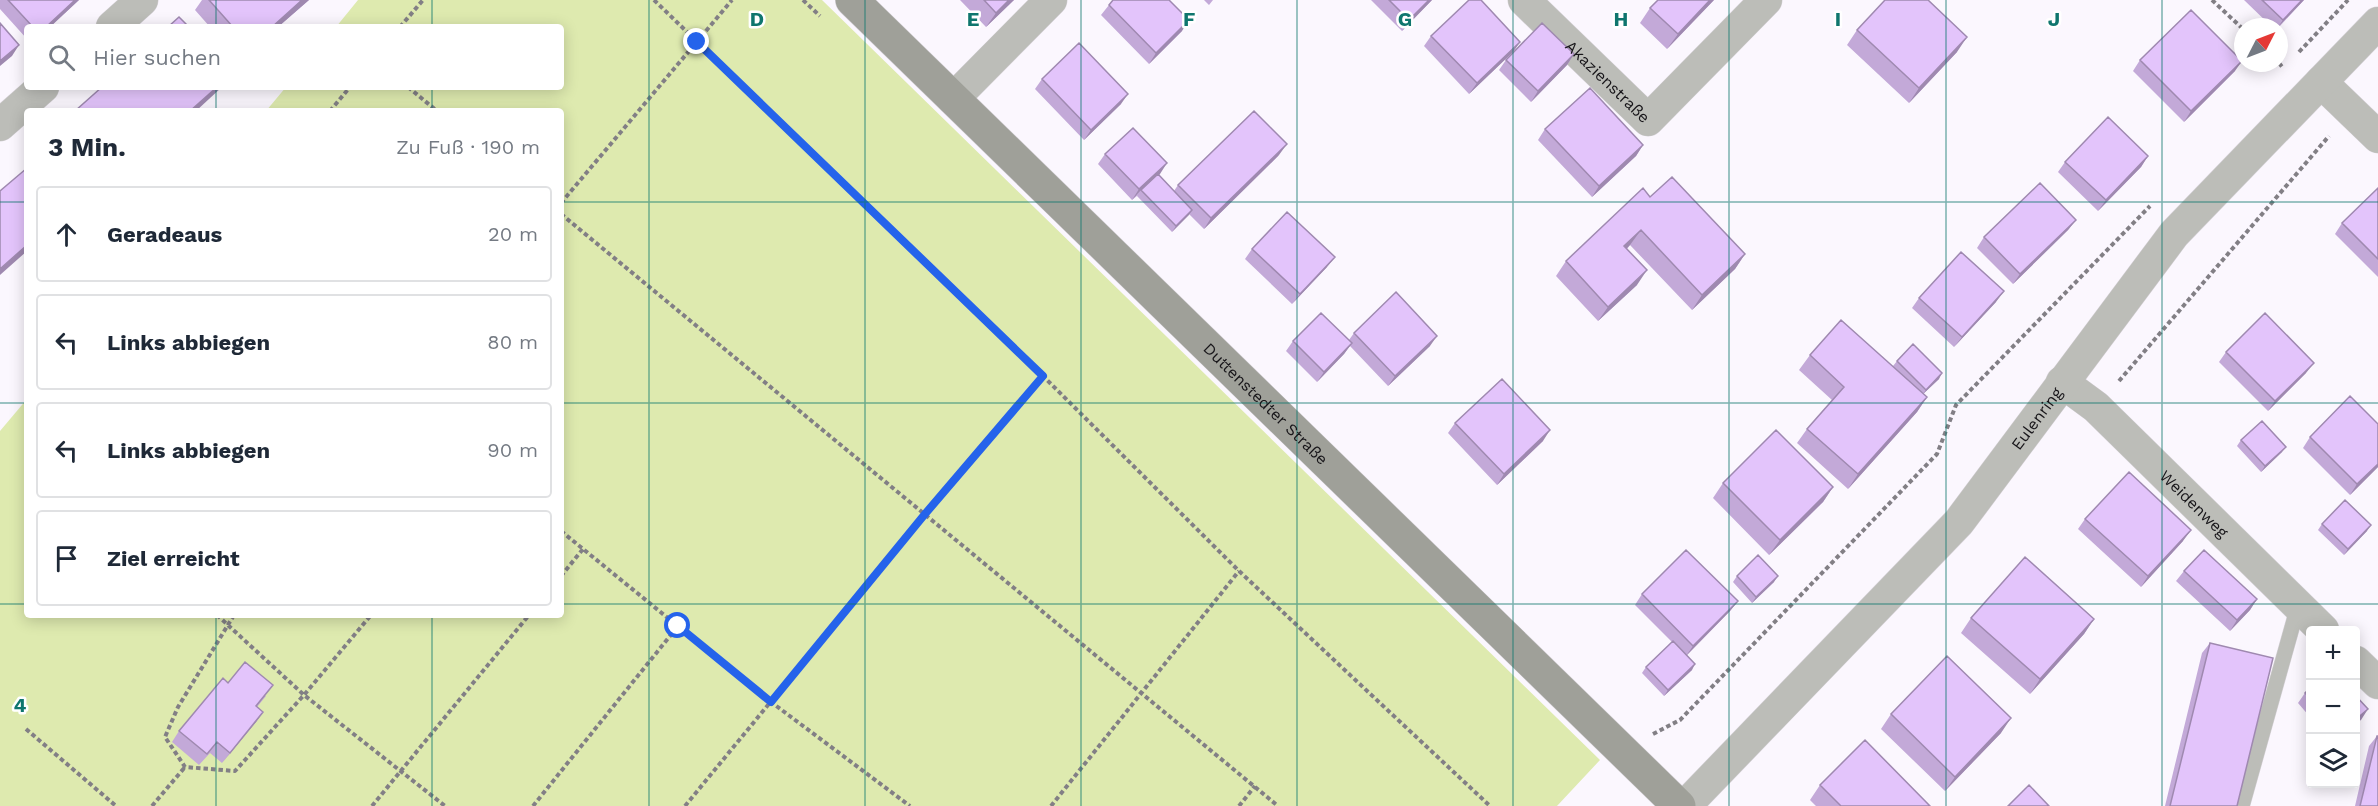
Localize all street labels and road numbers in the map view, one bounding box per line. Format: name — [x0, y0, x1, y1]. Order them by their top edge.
street label: Akazienstraße — [1562, 37, 1654, 127]
street label: Duttenstedter Straße — [1199, 339, 1332, 469]
street label: Eulenring — [2007, 383, 2067, 454]
street label: Weidenweg — [2156, 466, 2232, 542]

